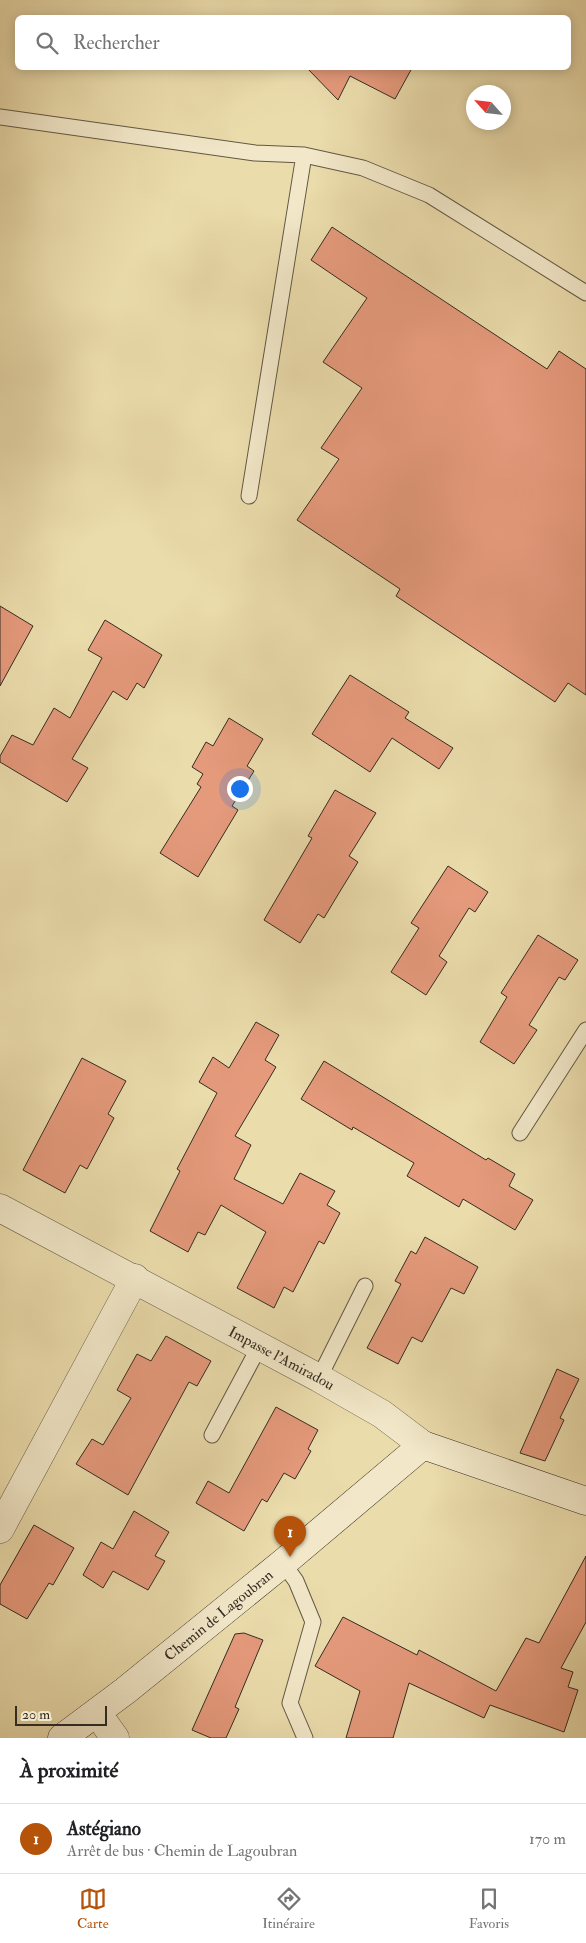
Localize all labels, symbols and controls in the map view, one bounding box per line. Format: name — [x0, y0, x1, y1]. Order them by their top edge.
search box — [15, 15, 571, 70]
icon: search — [33, 29, 61, 57]
text: Rechercher — [73, 31, 160, 55]
north arrow — [466, 85, 511, 130]
your location — [227, 776, 253, 802]
street label: Impasse l'Amiradou — [225, 1322, 338, 1394]
pin: 1 — [274, 1516, 306, 1557]
street label: Chemin de Lagoubran — [160, 1565, 277, 1665]
scale bar — [15, 1703, 108, 1726]
text: 20 m — [22, 1706, 50, 1723]
text: À proximité — [20, 1757, 118, 1784]
text: Astégiano — [67, 1817, 141, 1841]
text: 1 — [33, 1829, 39, 1849]
text: 170 m — [529, 1829, 566, 1849]
text: Arrêt de bus · Chemin de Lagoubran — [67, 1841, 297, 1861]
tab: Carte — [77, 1885, 108, 1932]
tab: Itinéraire — [262, 1885, 315, 1932]
tab: Favoris — [469, 1885, 509, 1932]

